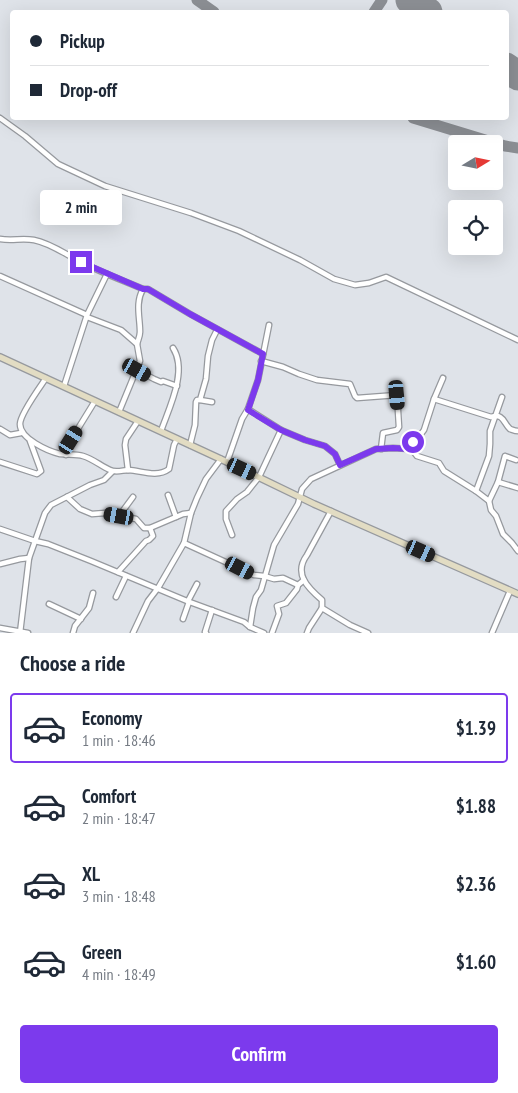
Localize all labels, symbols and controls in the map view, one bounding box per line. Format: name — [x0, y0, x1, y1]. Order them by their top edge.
text: Pickup — [60, 29, 105, 53]
text: Drop-off — [60, 78, 117, 102]
north arrow — [448, 135, 502, 190]
map controls — [448, 135, 503, 255]
callout: 2 min — [40, 190, 122, 224]
text: 2 min — [65, 197, 97, 217]
button: locate — [448, 200, 503, 255]
route end — [70, 251, 92, 273]
car — [120, 356, 153, 384]
car — [388, 379, 405, 411]
car — [56, 423, 85, 457]
route start — [402, 431, 424, 453]
car — [225, 456, 258, 482]
car — [102, 506, 135, 526]
car — [404, 538, 437, 564]
car — [223, 555, 256, 581]
text: Choose a ride — [20, 649, 125, 677]
icon: car — [22, 706, 67, 751]
text: Economy — [82, 706, 142, 730]
text: $1.39 — [456, 716, 496, 740]
text: 1 min · 18:46 — [82, 730, 156, 750]
icon: car — [22, 784, 67, 829]
text: Comfort — [82, 784, 136, 808]
text: $1.88 — [456, 794, 496, 818]
text: 2 min · 18:47 — [82, 808, 156, 828]
icon: car — [22, 862, 67, 907]
text: XL — [82, 862, 100, 886]
text: $2.36 — [456, 872, 496, 896]
text: 3 min · 18:48 — [82, 886, 156, 906]
icon: car — [22, 940, 67, 985]
text: Green — [82, 940, 122, 964]
text: $1.60 — [456, 950, 496, 974]
text: 4 min · 18:49 — [82, 964, 156, 984]
button: Confirm — [20, 1025, 498, 1083]

